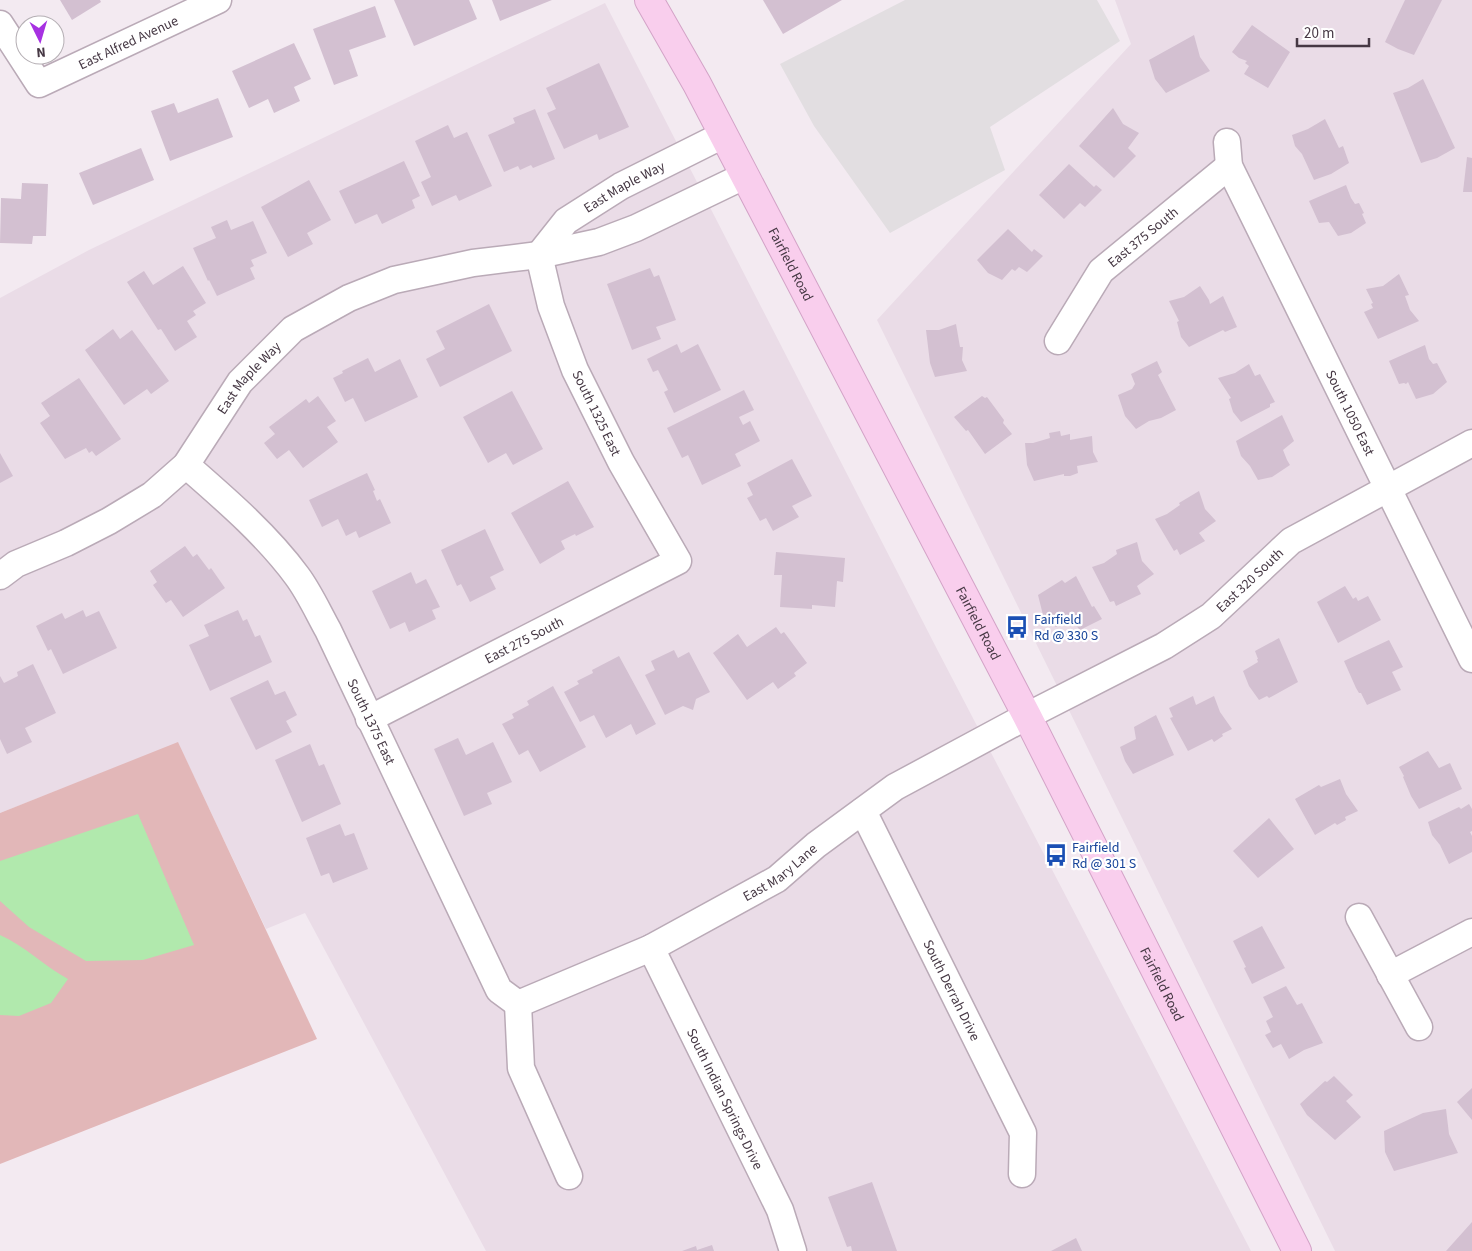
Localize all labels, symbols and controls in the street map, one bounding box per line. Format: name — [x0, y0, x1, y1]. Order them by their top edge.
street label: East Alfred Avenue — [75, 11, 182, 75]
north arrow — [15, 15, 65, 65]
scale bar — [1297, 15, 1370, 47]
text: 20 m — [1304, 23, 1334, 44]
text: N — [36, 42, 47, 62]
street label: East Maple Way — [580, 156, 669, 218]
street label: East 375 South — [1104, 202, 1183, 273]
street label: Fairfield Road — [763, 224, 818, 305]
street label: East Maple Way — [213, 337, 286, 418]
street label: South 1325 East — [567, 367, 626, 460]
street label: South 1050 East — [1320, 367, 1379, 460]
street label: East 320 South — [1212, 544, 1289, 617]
street label: Fairfield Road — [950, 583, 1005, 664]
place label: Fairfield Rd @ 330 S — [1034, 610, 1098, 646]
street label: East 275 South — [481, 612, 567, 669]
bus stop icon: Fairfield Rd @ 330 S — [1004, 614, 1030, 640]
street label: South 1375 East — [342, 676, 400, 769]
place label: Fairfield Rd @ 301 S — [1072, 838, 1136, 874]
street label: East Mary Lane — [739, 839, 822, 907]
bus stop icon: Fairfield Rd @ 301 S — [1043, 842, 1069, 868]
street label: South Derrah Drive — [918, 937, 985, 1045]
street label: Fairfield Road — [1134, 944, 1188, 1025]
street label: South Indian Springs Drive — [681, 1025, 768, 1173]

